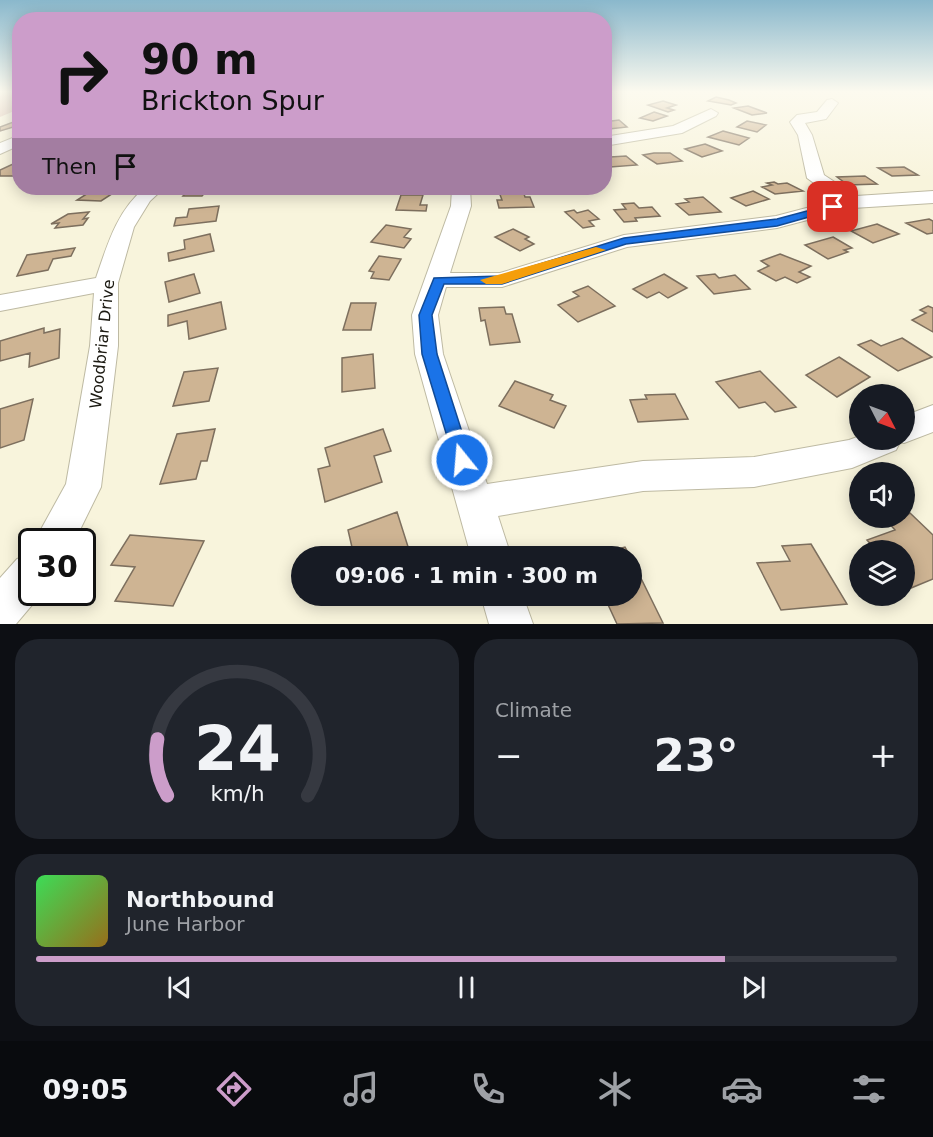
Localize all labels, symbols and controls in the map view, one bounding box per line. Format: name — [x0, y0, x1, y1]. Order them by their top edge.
text: 90 m — [141, 35, 258, 84]
icon: right — [42, 36, 120, 114]
text: Brickton Spur — [141, 85, 324, 116]
icon: arrive — [109, 150, 142, 183]
text: Then — [42, 154, 97, 179]
pin — [807, 181, 858, 232]
icon: arrive — [816, 190, 849, 223]
street label: Woodbriar Drive — [86, 278, 118, 410]
north arrow — [849, 384, 915, 450]
map controls — [849, 384, 915, 606]
position arrow — [430, 428, 494, 492]
button: sound — [849, 462, 915, 528]
speed limit sign: 30 — [18, 528, 96, 606]
button: layers — [849, 540, 915, 606]
text: 09:06 · 1 min · 300 m — [335, 563, 598, 588]
text: Climate — [495, 698, 572, 722]
text: 24 — [194, 712, 280, 785]
text: 23° — [653, 729, 739, 782]
text: − — [495, 736, 523, 775]
text: + — [869, 736, 897, 775]
text: km/h — [210, 781, 264, 806]
text: Northbound — [126, 887, 275, 912]
text: June Harbor — [126, 912, 245, 936]
icon: previous — [163, 971, 196, 1004]
icon: pause — [450, 971, 483, 1004]
icon: next — [737, 971, 770, 1004]
icon: directions — [213, 1068, 255, 1110]
icon: music — [340, 1068, 382, 1110]
icon: phone — [467, 1068, 509, 1110]
icon: climate — [594, 1068, 636, 1110]
icon: car — [721, 1068, 763, 1110]
icon: filters — [848, 1068, 890, 1110]
text: 09:05 — [43, 1074, 128, 1105]

